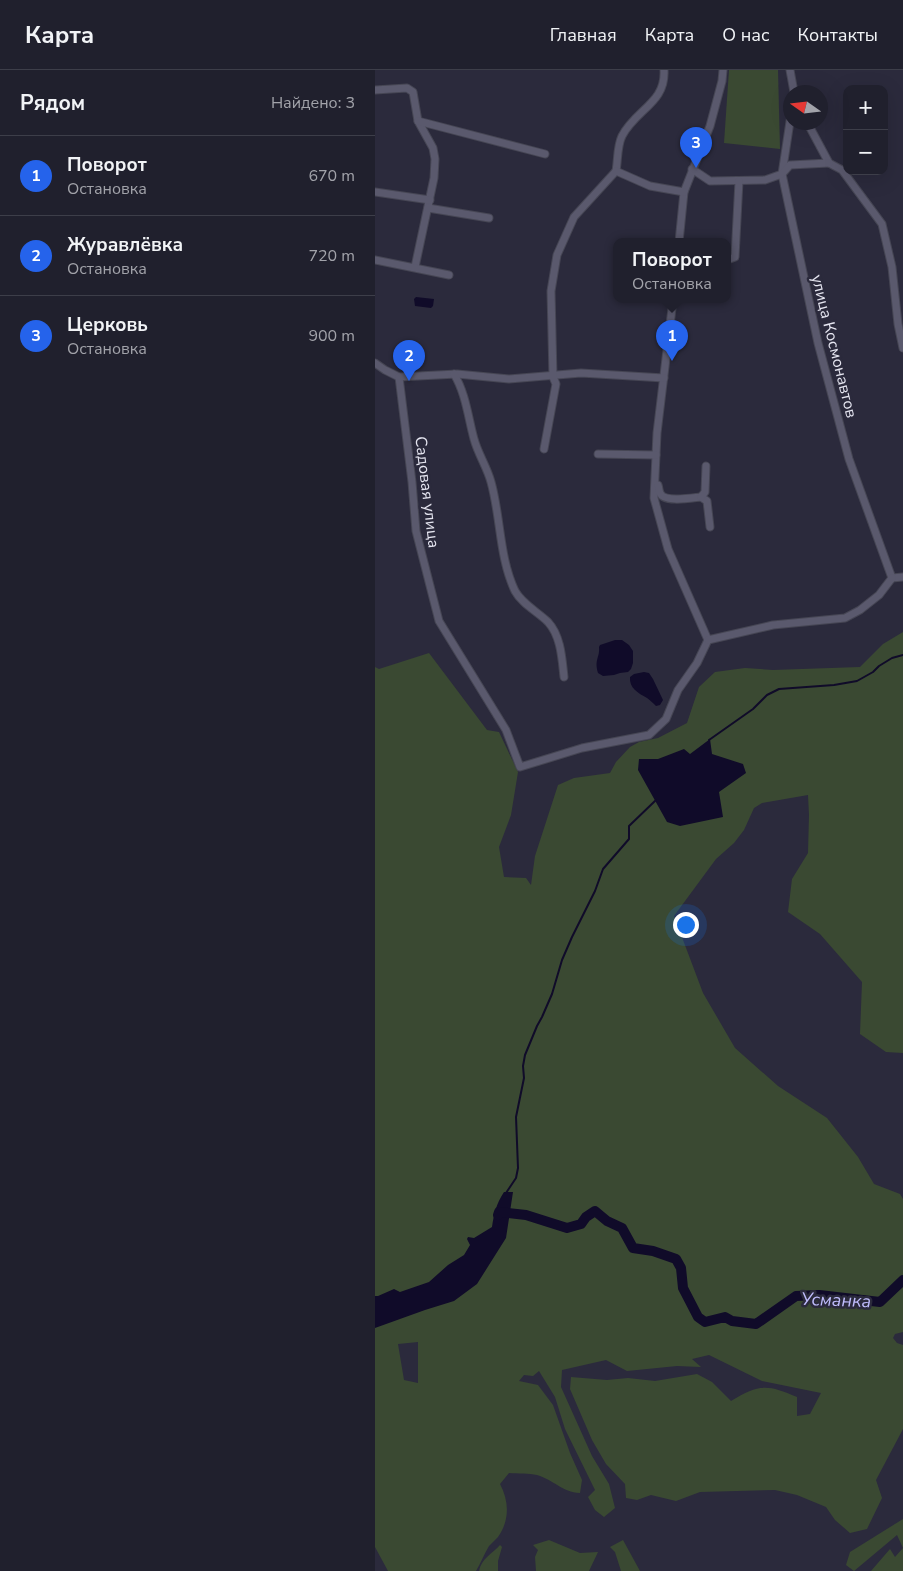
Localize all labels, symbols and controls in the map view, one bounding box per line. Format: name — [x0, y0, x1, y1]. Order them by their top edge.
text: Карта — [25, 19, 94, 51]
text: Главная — [550, 23, 617, 47]
text: Карта — [645, 23, 694, 47]
text: О нас — [722, 23, 770, 47]
text: Контакты — [798, 23, 878, 47]
north arrow — [783, 85, 828, 130]
map controls — [843, 85, 888, 175]
button: + — [843, 85, 888, 130]
text: Рядом — [20, 89, 85, 117]
text: Найдено: 3 — [271, 92, 355, 114]
pin: 3 — [680, 127, 712, 168]
button: − — [843, 130, 888, 175]
text: Поворот — [67, 152, 147, 178]
text: 1 — [31, 165, 41, 187]
text: 670 m — [308, 165, 355, 187]
text: Остановка — [67, 178, 147, 200]
text: Журавлёвка — [67, 232, 183, 258]
popup — [613, 238, 731, 303]
text: 2 — [31, 245, 41, 267]
text: 720 m — [308, 245, 355, 267]
text: Поворот — [632, 247, 712, 273]
text: Остановка — [67, 258, 147, 280]
street label: улица Космонавтов — [806, 272, 863, 420]
text: Остановка — [632, 273, 712, 295]
text: Церковь — [67, 312, 148, 338]
pin: 1 — [656, 320, 688, 361]
text: 3 — [31, 325, 41, 347]
text: 900 m — [308, 325, 355, 347]
text: Остановка — [67, 338, 147, 360]
pin: 2 — [393, 340, 425, 381]
street label: Садовая улица — [409, 435, 445, 549]
your location — [673, 912, 699, 938]
water label: Усманка — [800, 1287, 872, 1313]

